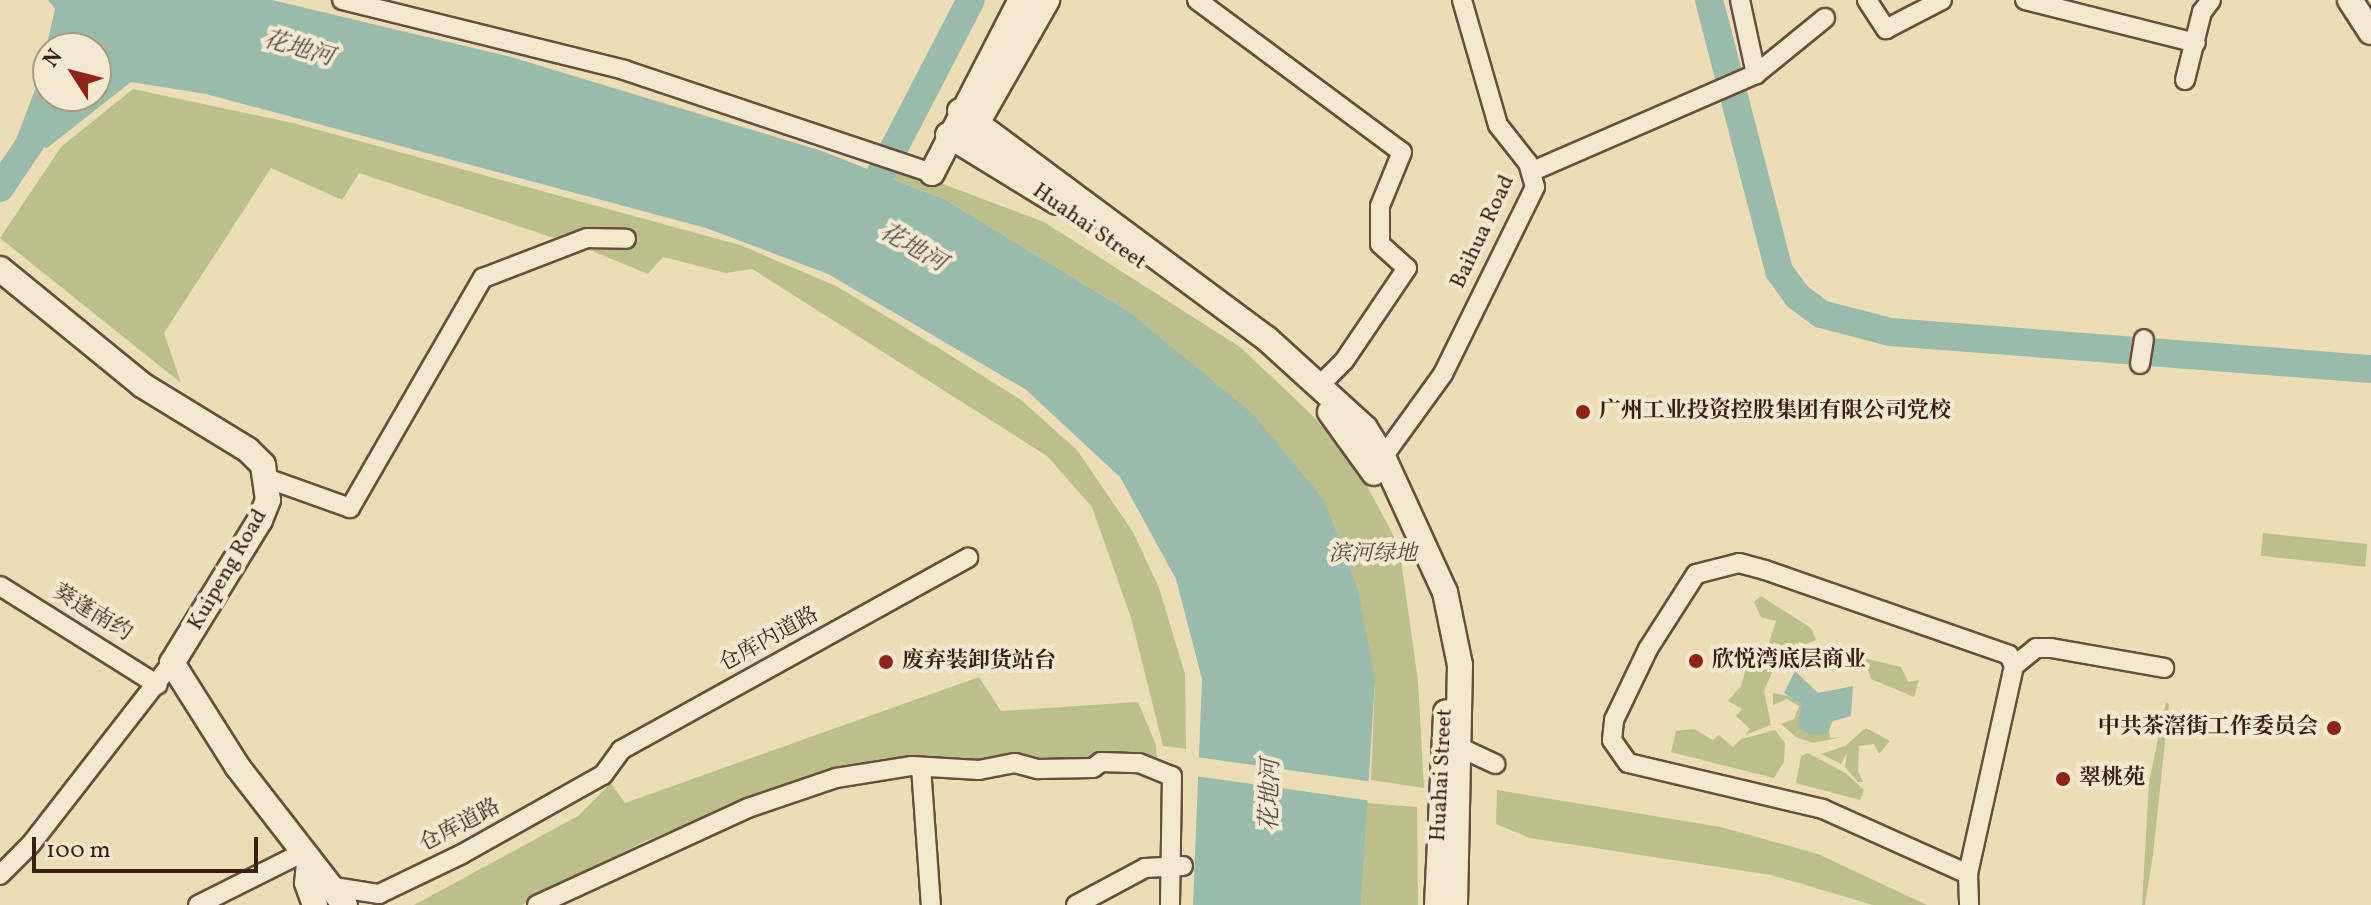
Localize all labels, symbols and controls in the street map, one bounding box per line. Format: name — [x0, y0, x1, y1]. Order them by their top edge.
water label: 花地河 — [259, 26, 337, 74]
north arrow — [32, 32, 112, 112]
text: N — [37, 43, 71, 74]
street label: Baihua Road — [1445, 171, 1521, 293]
street label: Huahai Street — [1027, 178, 1151, 276]
water label: 花地河 — [874, 219, 950, 279]
place label: 广州工业投资控股集团有限公司党校 — [1599, 399, 1951, 425]
marker: 广州工业投资控股集团有限公司党校 — [1574, 403, 1592, 421]
street label: Kuipeng Road — [183, 505, 273, 635]
park label: 滨河绿地 — [1329, 542, 1417, 568]
street label: 葵蓬南约 — [47, 579, 137, 647]
street label: 仓库内道路 — [714, 602, 824, 678]
place label: 欣悦湾底层商业 — [1712, 648, 1866, 674]
place label: 废弃装卸货站台 — [902, 649, 1056, 675]
marker: 欣悦湾底层商业 — [1687, 652, 1705, 670]
marker: 废弃装卸货站台 — [877, 653, 895, 671]
street label: Huahai Street — [1425, 708, 1459, 842]
place label: 中共茶滘街工作委员会 — [2098, 715, 2318, 741]
marker: 中共茶滘街工作委员会 — [2325, 719, 2343, 737]
water label: 花地河 — [1257, 759, 1287, 831]
place label: 翠桃苑 — [2079, 766, 2145, 792]
marker: 翠桃苑 — [2054, 770, 2072, 788]
street label: 仓库道路 — [415, 794, 505, 858]
scale bar — [36, 821, 262, 871]
text: 100 m — [46, 834, 111, 868]

